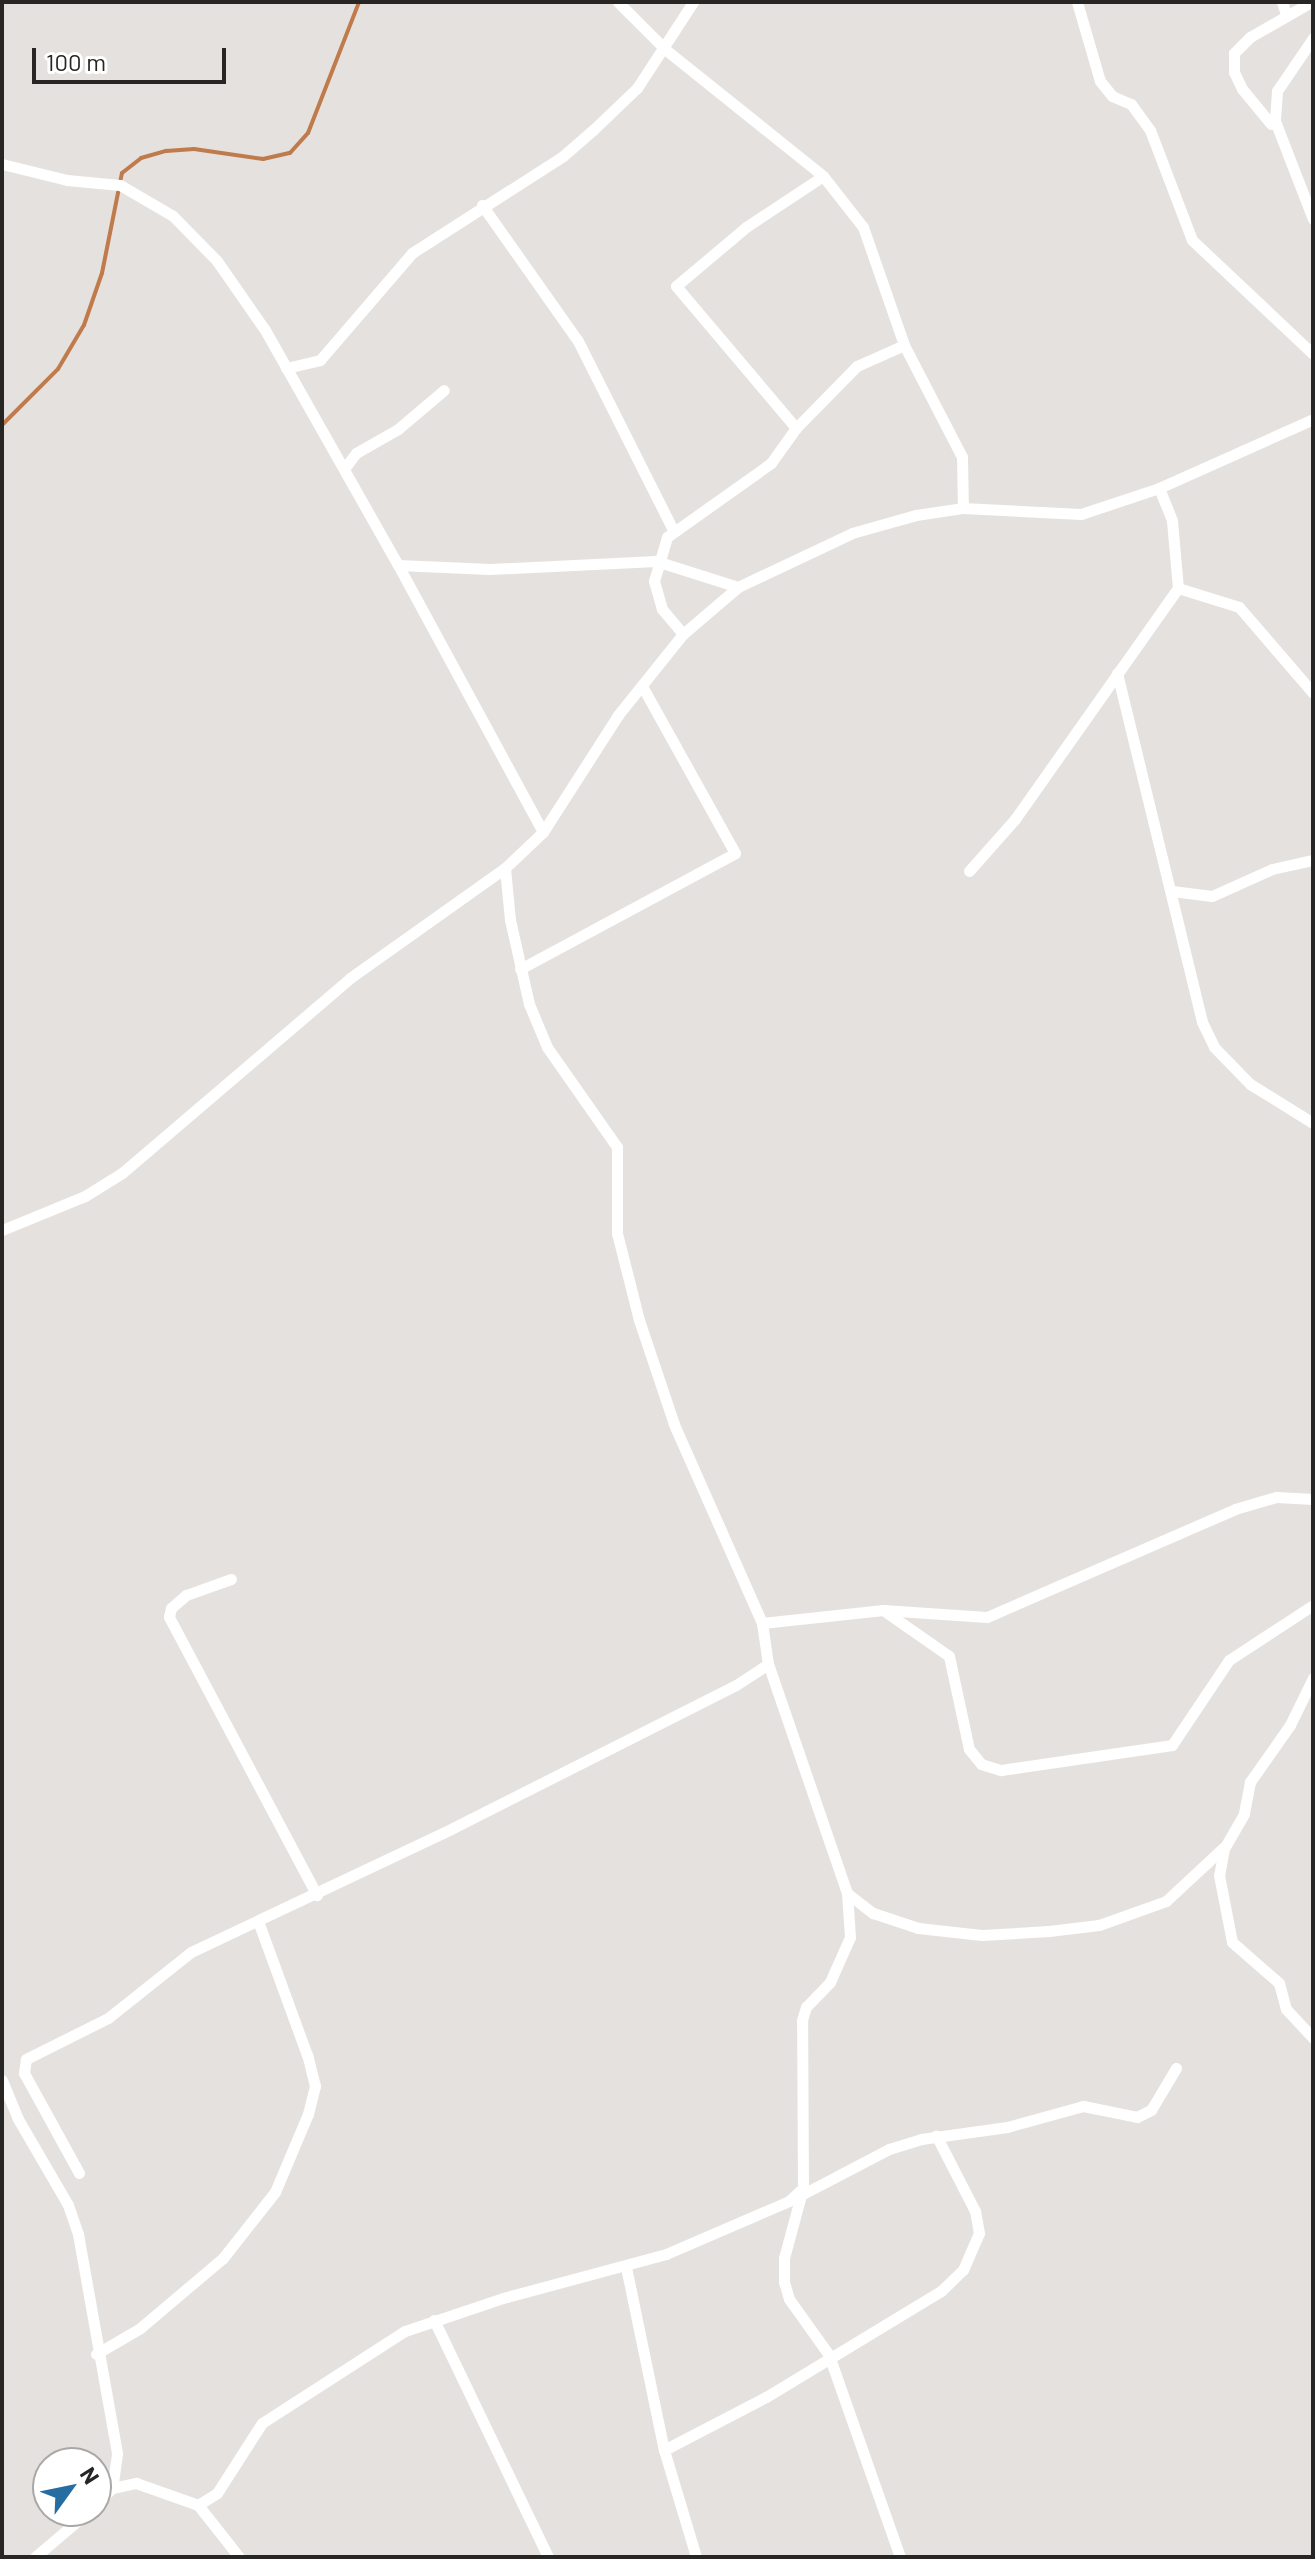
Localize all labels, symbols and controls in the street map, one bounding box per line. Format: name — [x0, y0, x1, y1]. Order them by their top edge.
scale bar — [36, 32, 230, 82]
text: 100 m — [46, 47, 106, 76]
north arrow — [32, 2447, 112, 2527]
text: N — [76, 2462, 105, 2488]

